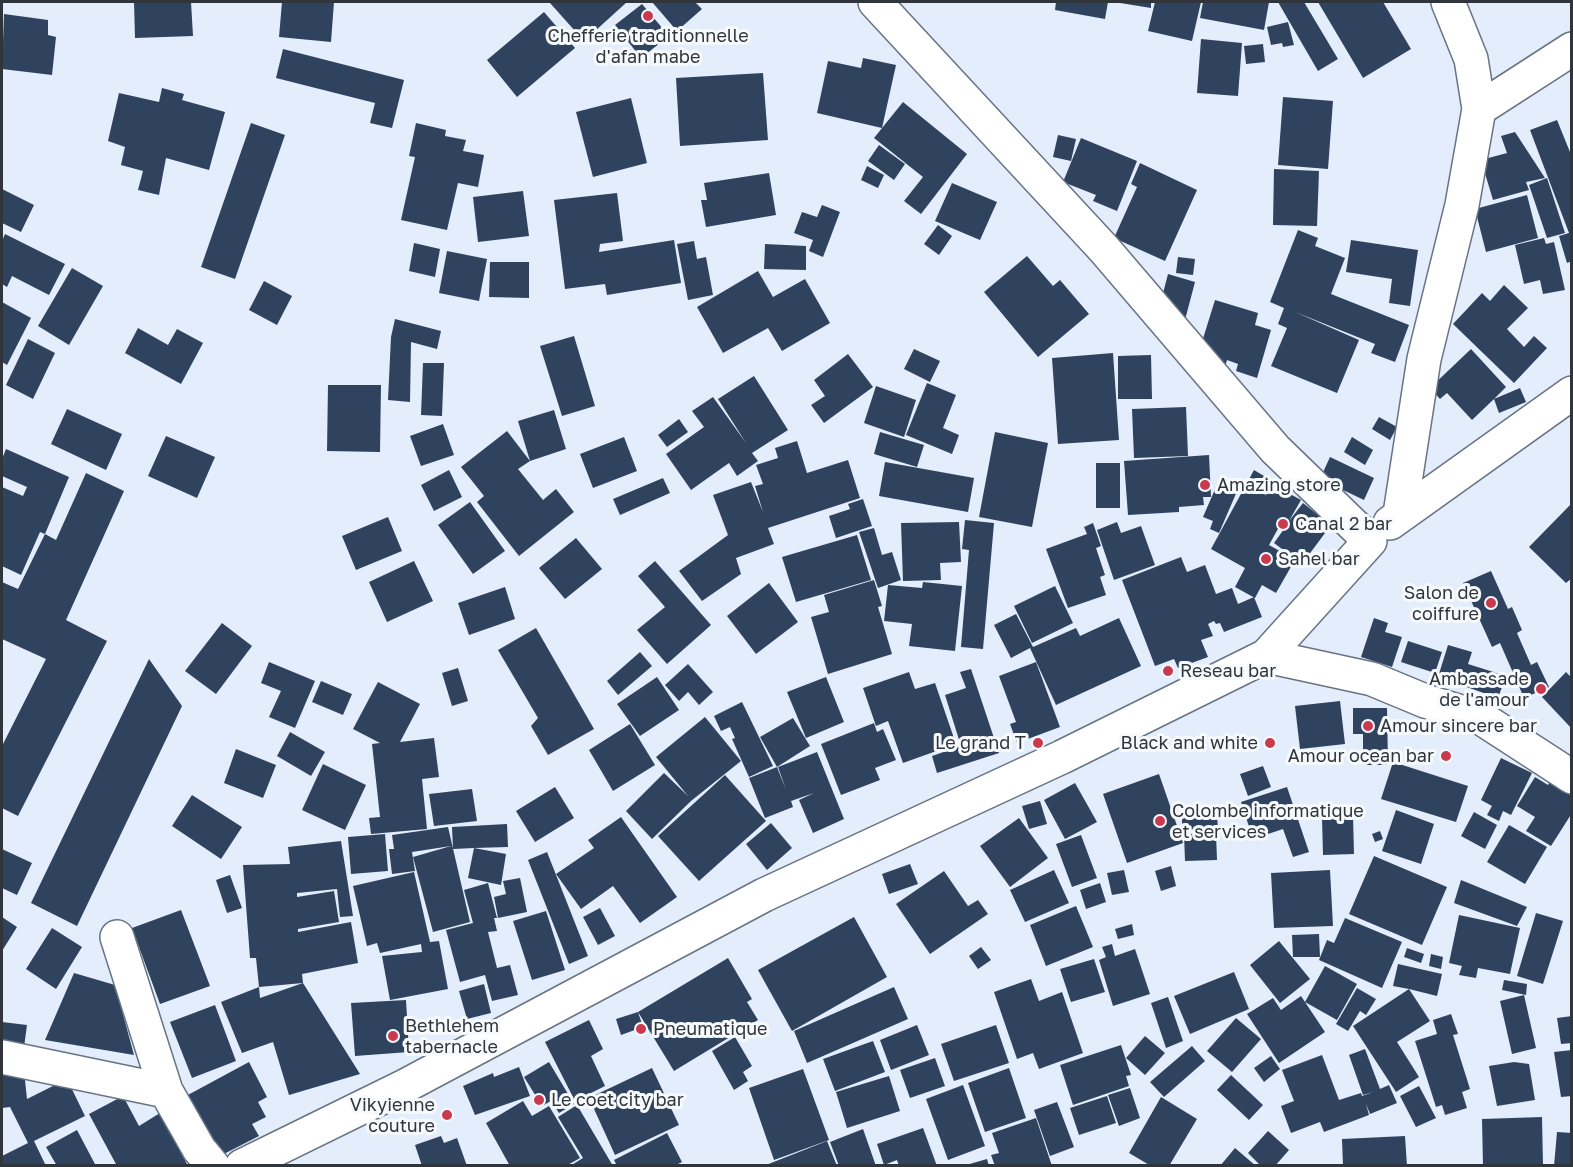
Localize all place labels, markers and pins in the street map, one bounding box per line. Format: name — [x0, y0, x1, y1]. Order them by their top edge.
marker: Chefferie traditionnelle d'afan mabe — [641, 9, 655, 23]
place label: Chefferie traditionnelle d'afan mabe — [547, 25, 749, 68]
place label: Amazing store — [1217, 474, 1341, 496]
marker: Amazing store — [1198, 478, 1212, 492]
place label: Canal 2 bar — [1295, 513, 1392, 535]
marker: Canal 2 bar — [1276, 517, 1290, 531]
place label: Sahel bar — [1278, 548, 1360, 570]
marker: Sahel bar — [1259, 552, 1273, 566]
place label: Salon de coiffure — [1404, 582, 1479, 624]
marker: Salon de coiffure — [1484, 596, 1498, 610]
place label: Reseau bar — [1180, 660, 1276, 682]
marker: Reseau bar — [1161, 664, 1175, 678]
place label: Ambassade de l'amour — [1429, 668, 1529, 710]
marker: Ambassade de l'amour — [1534, 682, 1548, 696]
place label: Amour sincere bar — [1380, 715, 1537, 737]
marker: Amour sincere bar — [1361, 719, 1375, 733]
place label: Le grand T — [935, 732, 1026, 754]
place label: Black and white — [1121, 732, 1258, 754]
marker: Le grand T — [1031, 736, 1045, 750]
marker: Black and white — [1263, 736, 1277, 750]
place label: Amour ocean bar — [1288, 745, 1434, 767]
marker: Amour ocean bar — [1439, 749, 1453, 763]
place label: Colombe informatique et services — [1172, 800, 1364, 842]
marker: Colombe informatique et services — [1153, 814, 1167, 828]
place label: Bethlehem tabernacle — [405, 1015, 499, 1058]
place label: Pneumatique — [653, 1018, 768, 1040]
marker: Pneumatique — [634, 1022, 648, 1036]
marker: Bethlehem tabernacle — [386, 1029, 400, 1043]
place label: Le coet city bar — [551, 1089, 684, 1111]
marker: Le coet city bar — [532, 1093, 546, 1107]
place label: Vikyienne couture — [350, 1094, 435, 1136]
marker: Vikyienne couture — [440, 1108, 454, 1122]

